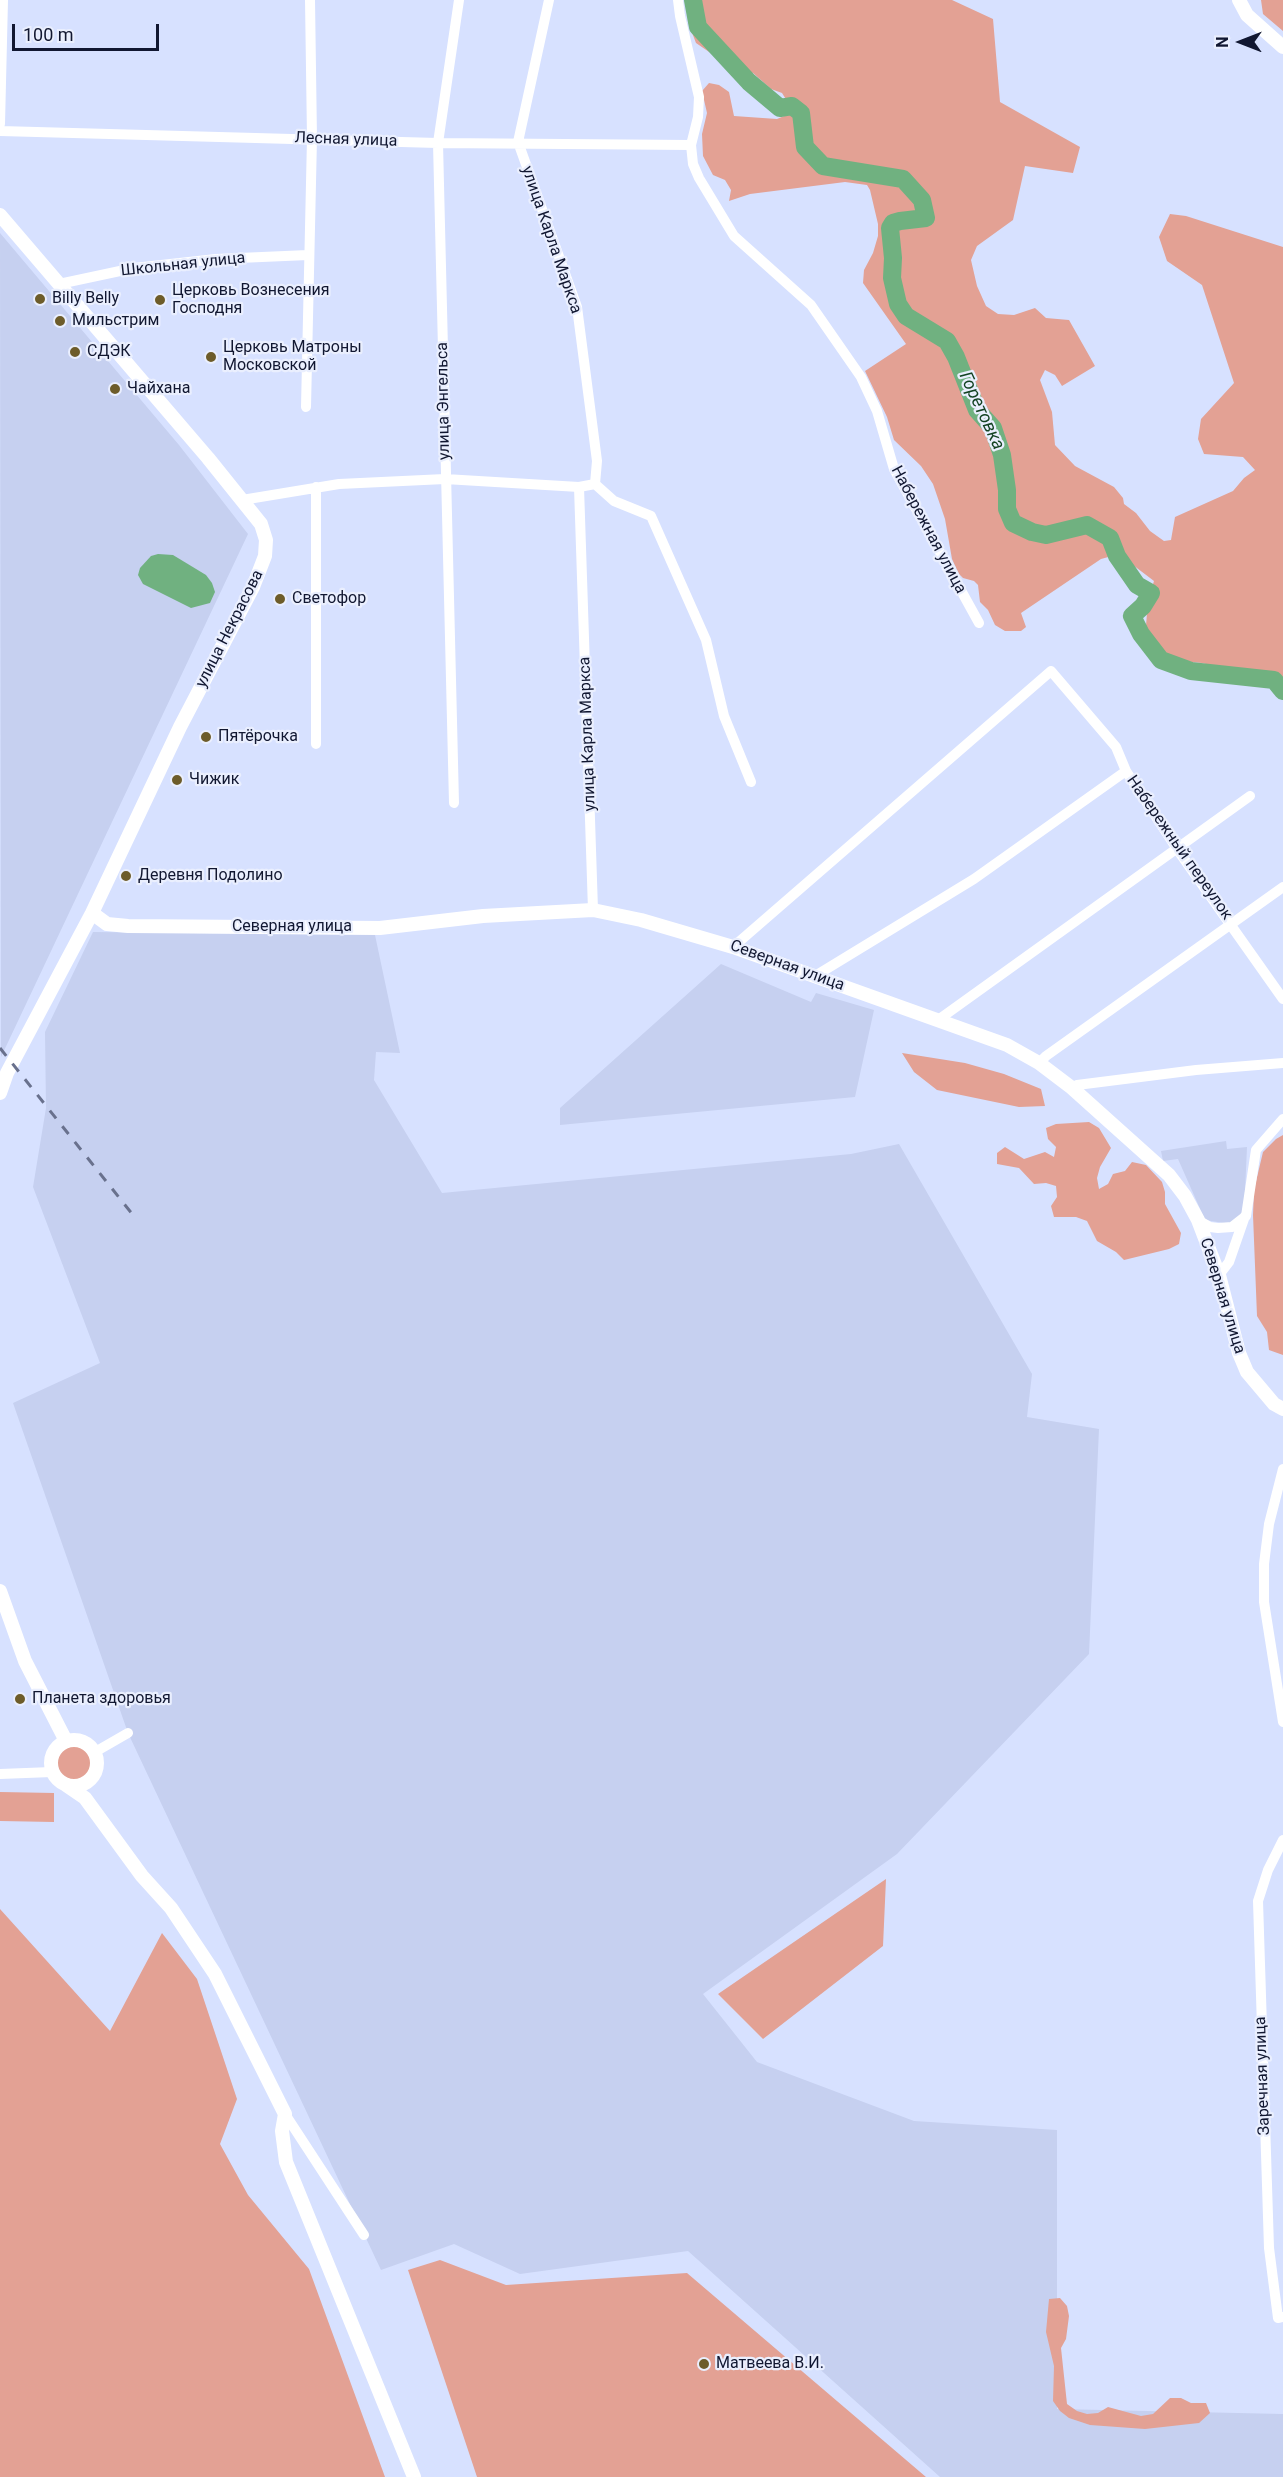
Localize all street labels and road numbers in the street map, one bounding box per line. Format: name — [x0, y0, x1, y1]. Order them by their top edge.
street label: Лесная улица — [294, 129, 398, 151]
street label: улица Карла Маркса — [517, 164, 585, 316]
street label: Школьная улица — [120, 249, 246, 281]
street label: улица Энгельса — [433, 342, 455, 460]
street label: Набережная улица — [886, 463, 970, 597]
street label: улица Некрасова — [192, 567, 268, 691]
street label: улица Карла Маркса — [576, 656, 600, 812]
street label: Набережный переулок — [1122, 772, 1236, 924]
street label: Северная улица — [232, 917, 352, 937]
street label: Северная улица — [727, 936, 847, 996]
street label: Северная улица — [1195, 1236, 1249, 1356]
street label: Заречная улица — [1251, 2016, 1275, 2136]

